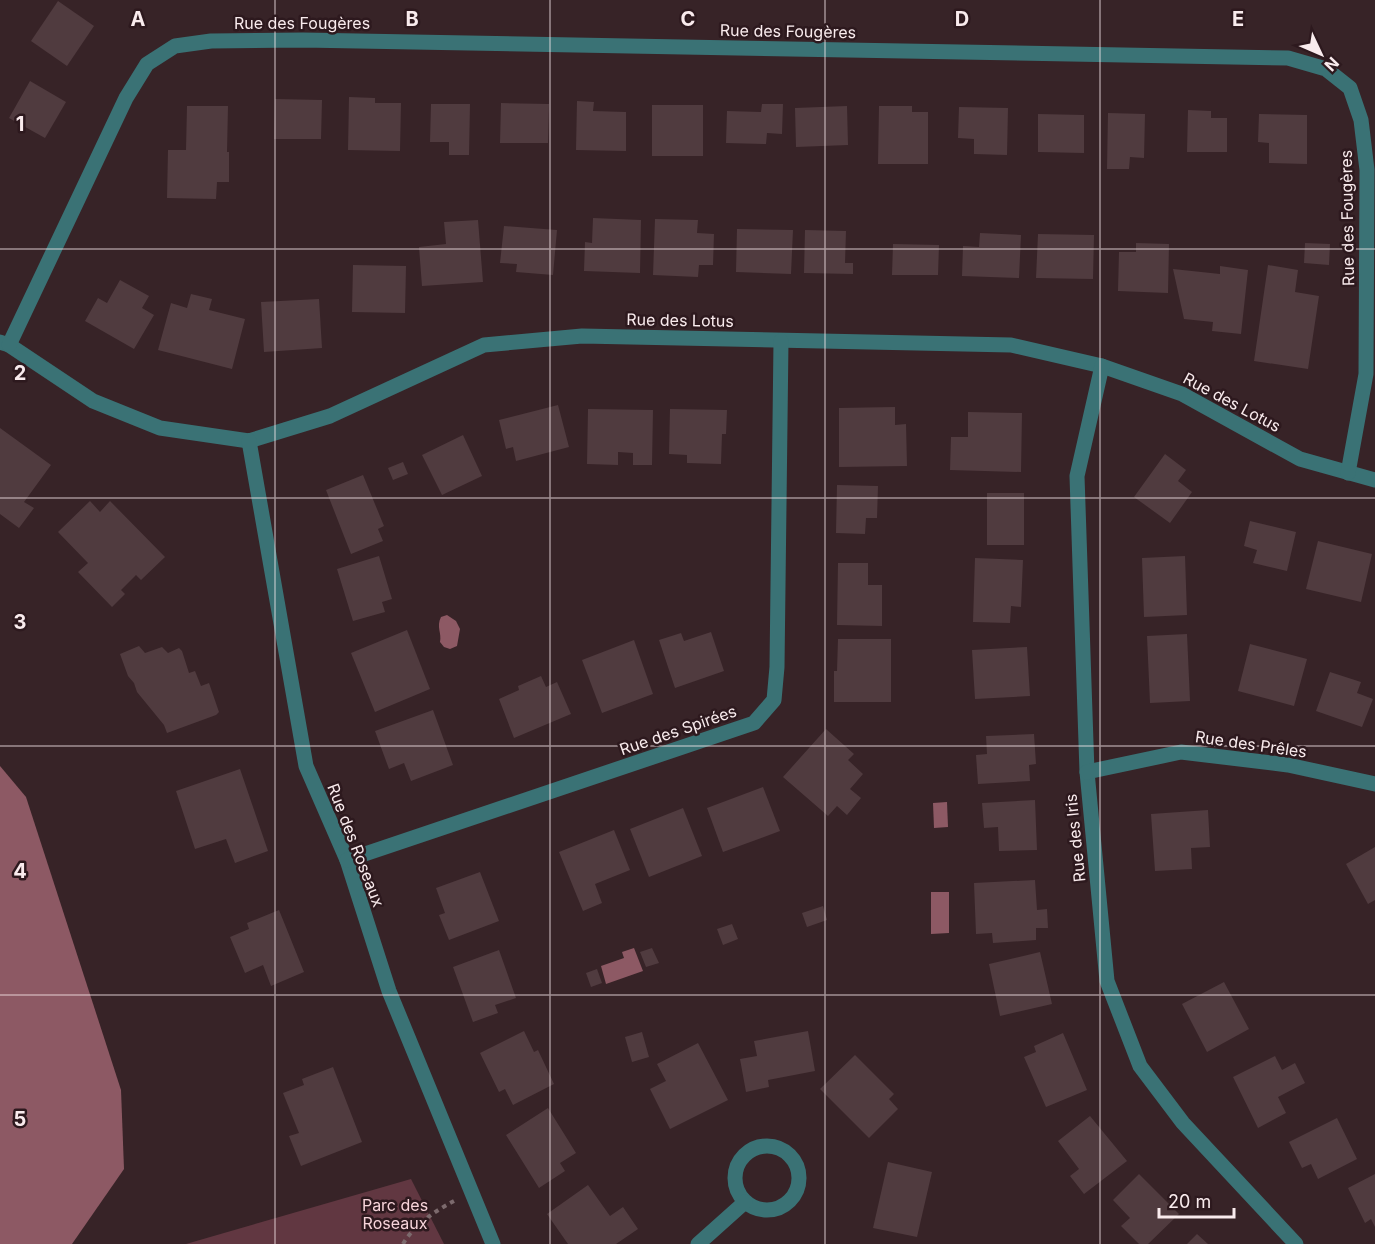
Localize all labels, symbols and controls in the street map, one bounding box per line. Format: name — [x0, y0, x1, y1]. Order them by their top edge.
text: A — [131, 7, 146, 31]
text: B — [405, 7, 419, 31]
text: C — [681, 7, 695, 31]
text: D — [955, 7, 969, 31]
text: E — [1232, 7, 1244, 31]
street label: Rue des Fougères — [234, 13, 370, 33]
street label: Rue des Fougères — [720, 20, 856, 42]
north arrow — [1291, 24, 1351, 84]
text: N — [1320, 53, 1343, 76]
text: 1 — [16, 112, 24, 136]
street label: Rue des Fougères — [1336, 150, 1358, 286]
street label: Rue des Lotus — [626, 309, 734, 331]
text: 2 — [14, 361, 26, 385]
street label: Rue des Lotus — [1180, 368, 1284, 436]
text: 3 — [14, 610, 26, 634]
street label: Rue des Spirées — [617, 701, 739, 759]
street label: Rue des Prêles — [1194, 726, 1308, 762]
street label: Rue des Roseaux — [323, 781, 389, 910]
street label: Rue des Iris — [1060, 793, 1090, 883]
text: 4 — [13, 859, 27, 883]
text: 5 — [14, 1107, 26, 1131]
scale bar — [1159, 1181, 1234, 1219]
text: 20 m — [1168, 1191, 1211, 1212]
park label: Parc des Roseaux — [362, 1195, 428, 1233]

